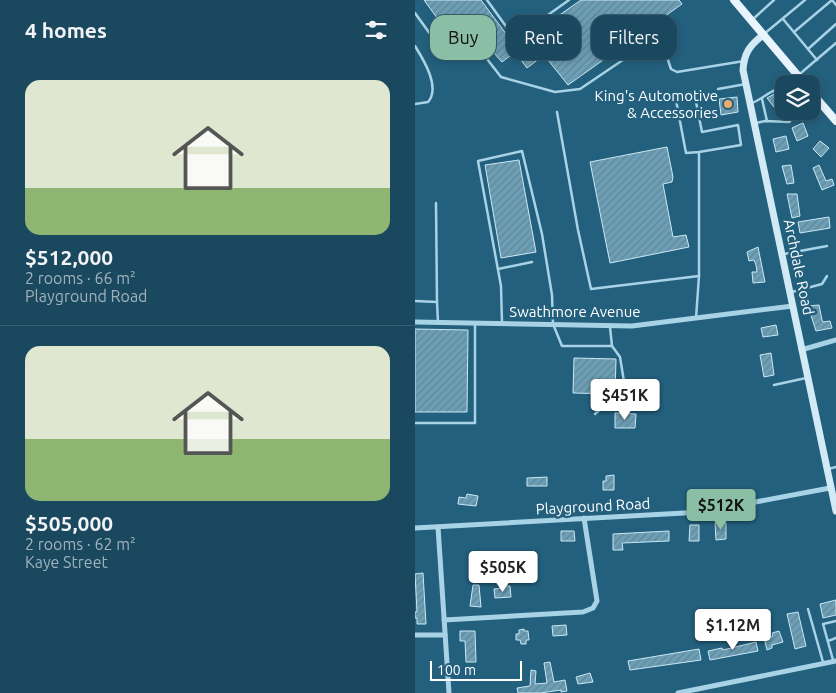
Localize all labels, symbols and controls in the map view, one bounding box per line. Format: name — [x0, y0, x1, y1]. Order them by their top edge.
chip: Buy — [430, 15, 496, 60]
chip: Rent — [506, 15, 581, 60]
chip: Filters — [591, 15, 677, 60]
icon: filters — [362, 16, 390, 44]
text: 4 homes — [25, 18, 107, 42]
map controls — [775, 75, 820, 120]
button: layers — [775, 75, 820, 120]
place label: King's Automotive & Accessories — [594, 87, 718, 121]
marker: King's Automotive & Accessories — [722, 98, 734, 110]
icon: home — [163, 113, 253, 203]
street label: Archdale Road — [781, 217, 817, 317]
text: $512,000 — [25, 245, 113, 269]
text: 2 rooms · 66 m² — [25, 269, 136, 287]
text: Playground Road — [25, 287, 147, 305]
street label: Swathmore Avenue — [509, 303, 641, 320]
icon: home — [163, 378, 253, 468]
pin: $451K — [590, 378, 660, 421]
text: $451K — [602, 386, 648, 404]
pin: $512K — [686, 488, 756, 531]
street label: Playground Road — [535, 495, 651, 517]
text: $512K — [698, 496, 744, 514]
text: $505,000 — [25, 511, 113, 535]
text: 2 rooms · 62 m² — [25, 535, 136, 553]
pin: $505K — [468, 550, 538, 593]
text: Kaye Street — [25, 553, 108, 571]
text: $505K — [480, 558, 526, 576]
pin: $1.12M — [692, 608, 774, 651]
text: $1.12M — [706, 616, 760, 634]
scale bar — [430, 658, 523, 681]
text: 100 m — [437, 662, 476, 678]

